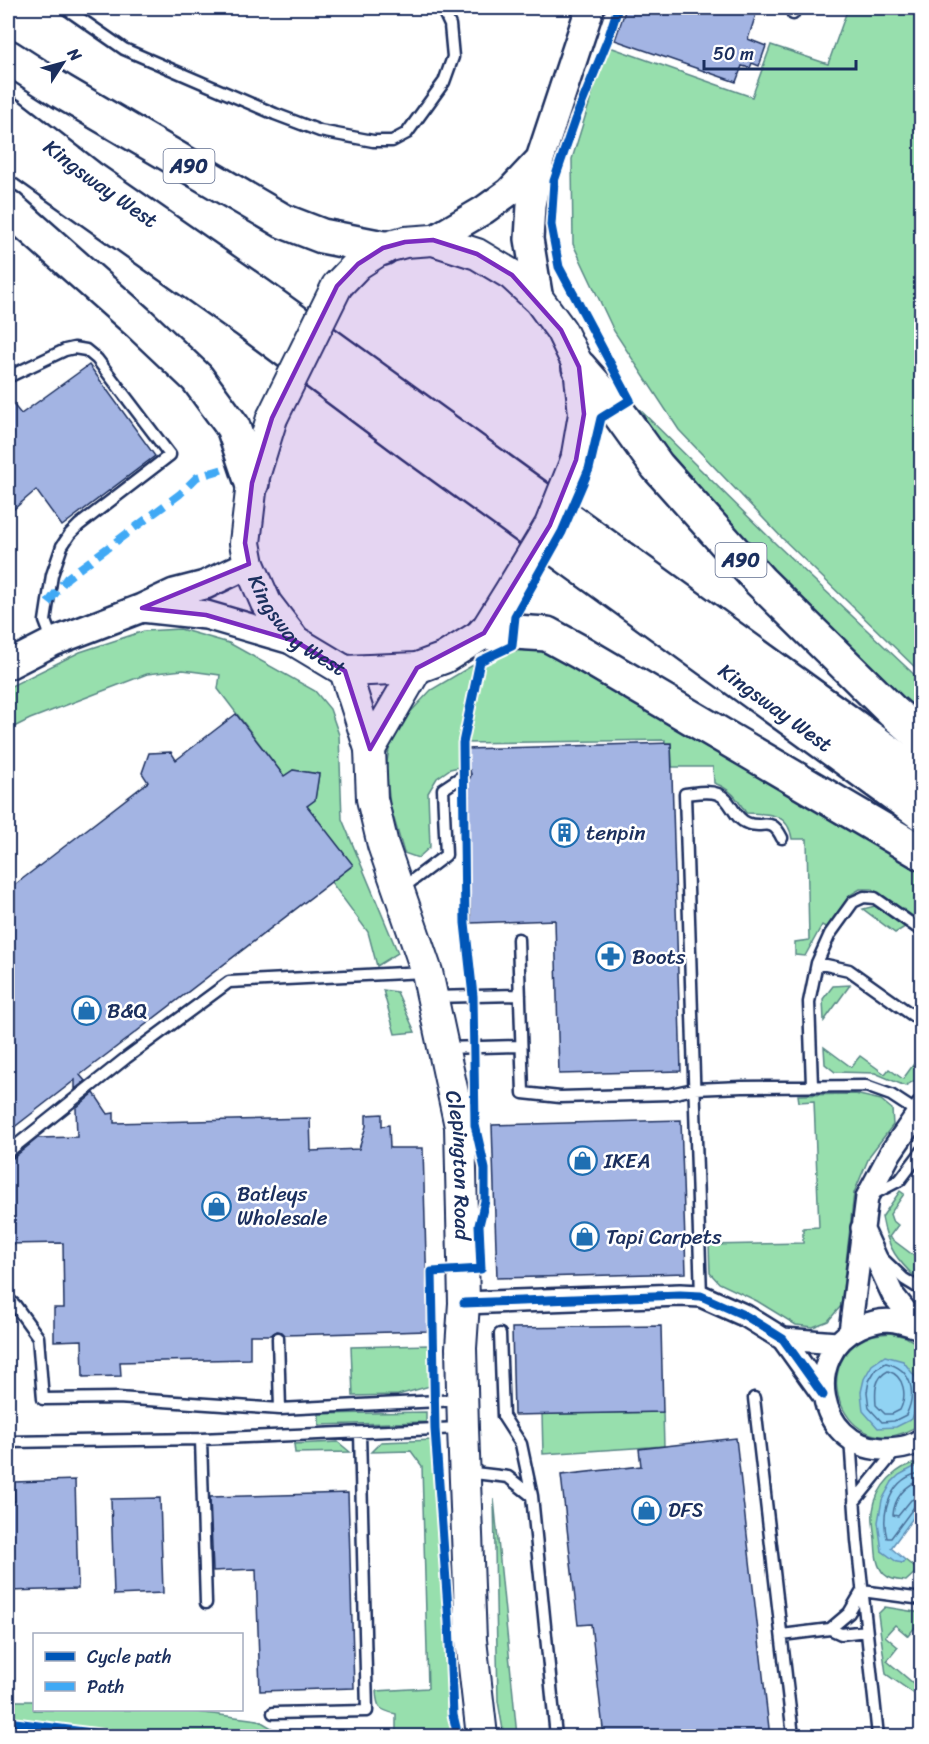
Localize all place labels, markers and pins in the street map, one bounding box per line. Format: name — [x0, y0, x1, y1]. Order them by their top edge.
place label: tenpin — [586, 814, 646, 852]
building icon: tenpin — [549, 817, 581, 849]
place label: Boots — [632, 938, 686, 976]
pharmacy icon: Boots — [595, 941, 627, 973]
place label: B&Q — [107, 992, 148, 1030]
shop icon: B&Q — [70, 995, 102, 1027]
place label: IKEA — [603, 1142, 650, 1180]
shop icon: IKEA — [567, 1145, 599, 1177]
place label: Batleys Wholesale — [237, 1175, 328, 1237]
shop icon: Batleys Wholesale — [200, 1190, 232, 1222]
place label: Tapi Carpets — [606, 1218, 722, 1256]
shop icon: Tapi Carpets — [569, 1221, 601, 1253]
place label: DFS — [668, 1491, 703, 1529]
shop icon: DFS — [631, 1494, 663, 1526]

